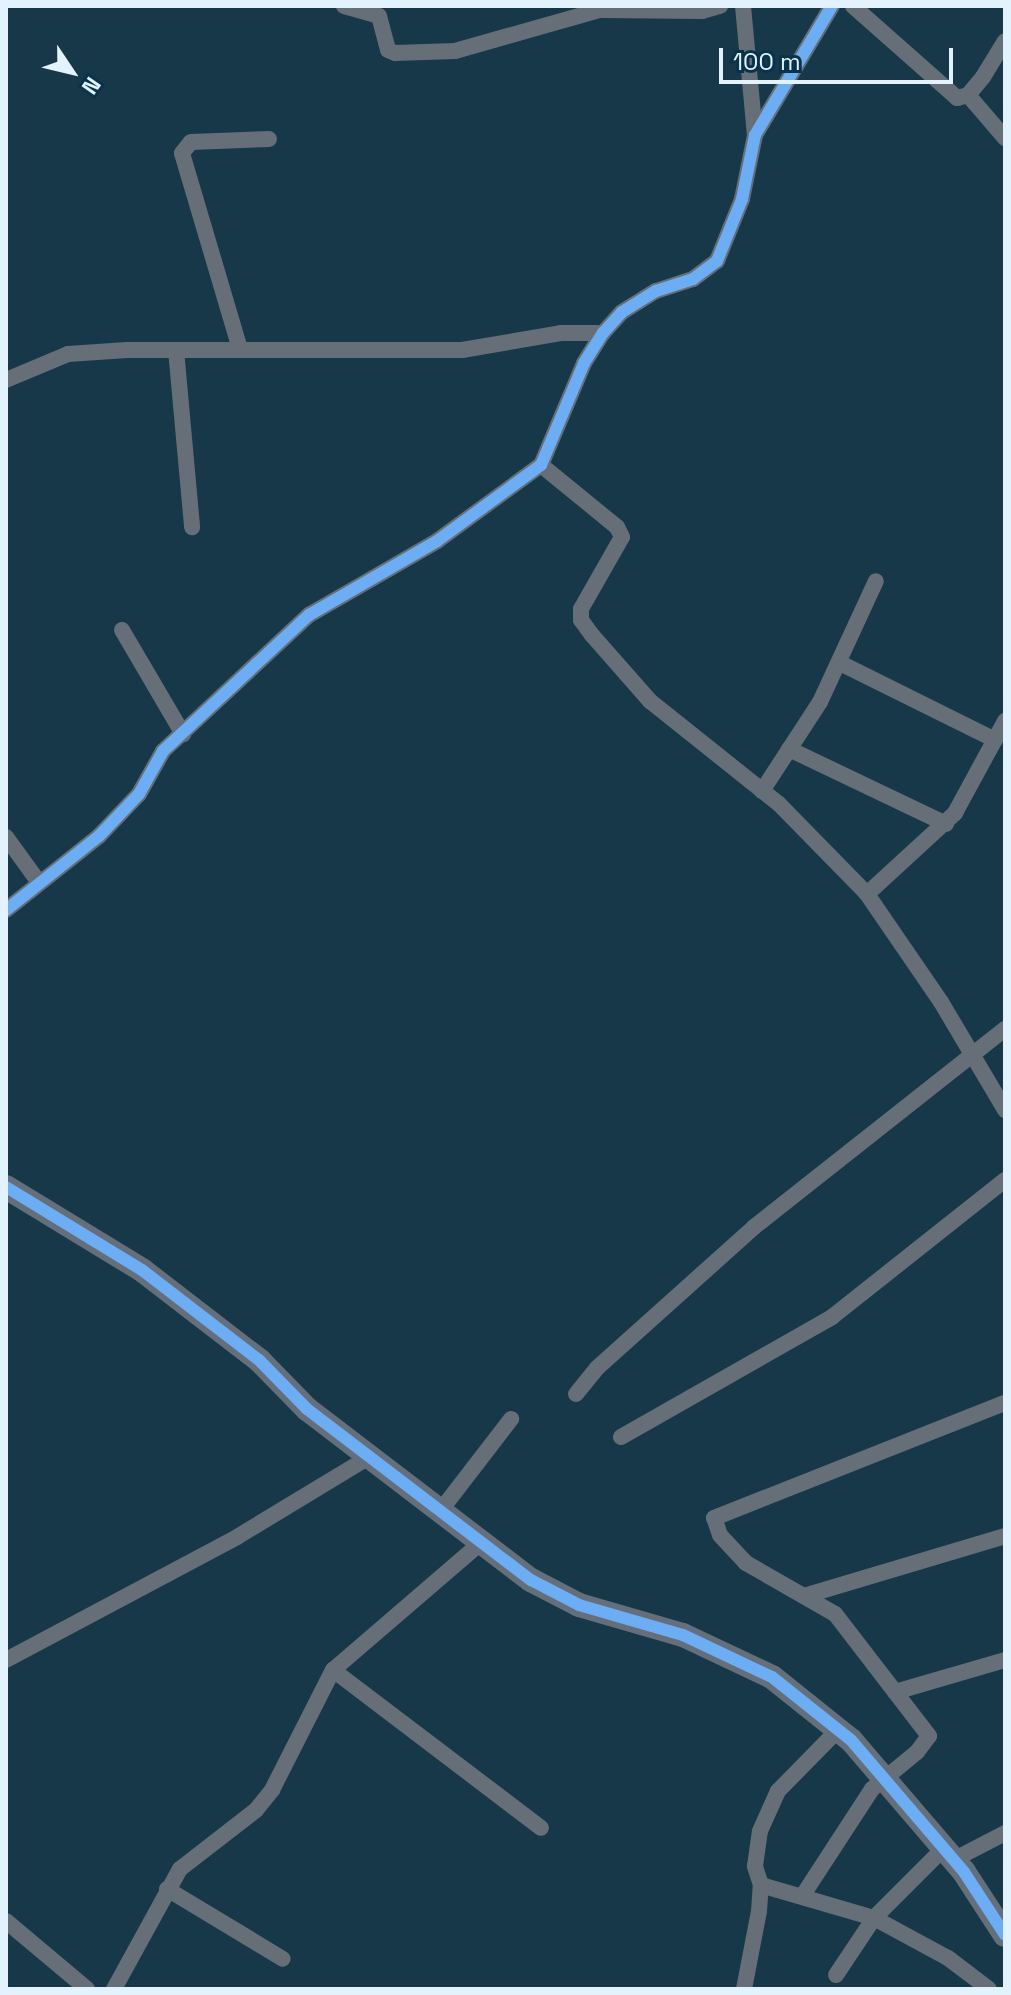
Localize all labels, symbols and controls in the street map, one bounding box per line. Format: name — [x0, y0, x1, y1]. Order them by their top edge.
north arrow — [32, 32, 112, 112]
scale bar — [723, 32, 957, 82]
text: 100 m — [733, 46, 801, 77]
text: N — [76, 72, 107, 100]

